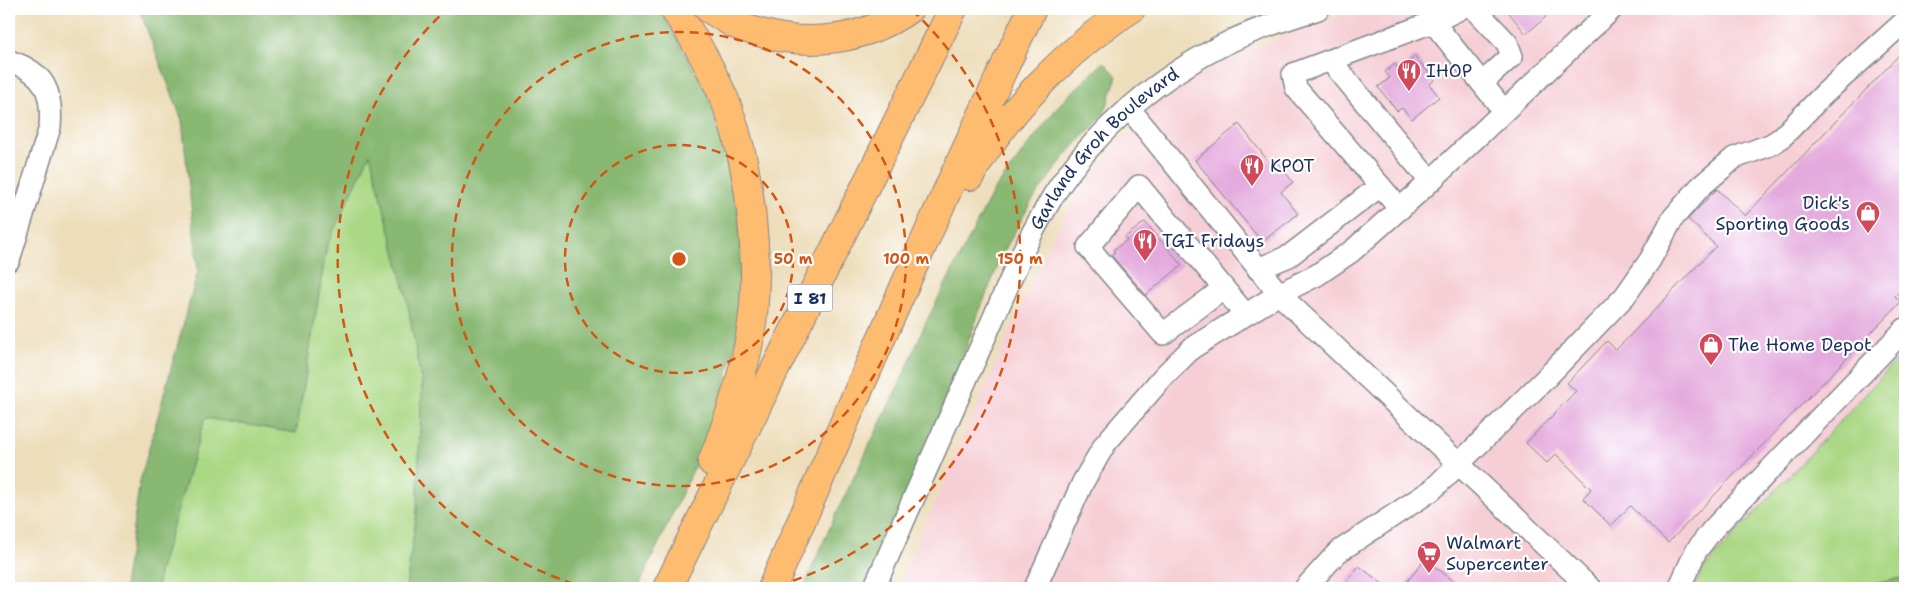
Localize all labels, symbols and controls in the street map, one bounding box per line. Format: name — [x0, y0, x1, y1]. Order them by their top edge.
restaurant icon: IHOP — [1396, 58, 1422, 92]
place label: IHOP — [1426, 59, 1472, 83]
street label: Garland Groh Boulevard — [1024, 62, 1184, 234]
restaurant icon: KPOT — [1239, 153, 1265, 187]
place label: KPOT — [1270, 154, 1315, 178]
place label: Dick's Sporting Goods — [1716, 191, 1850, 236]
shop icon: Dick's Sporting Goods — [1855, 200, 1881, 234]
restaurant icon: TGI Fridays — [1132, 228, 1158, 262]
place label: TGI Fridays — [1162, 229, 1264, 253]
text: 50 m — [774, 249, 813, 269]
text: 100 m — [883, 249, 929, 269]
text: 150 m — [997, 249, 1043, 269]
centre of rings — [670, 250, 688, 268]
road number: I 81 — [788, 284, 832, 312]
shop icon: The Home Depot — [1698, 332, 1724, 366]
place label: The Home Depot — [1728, 333, 1872, 357]
place label: Walmart Supercenter — [1446, 531, 1549, 576]
supermarket icon: Walmart Supercenter — [1416, 540, 1442, 574]

